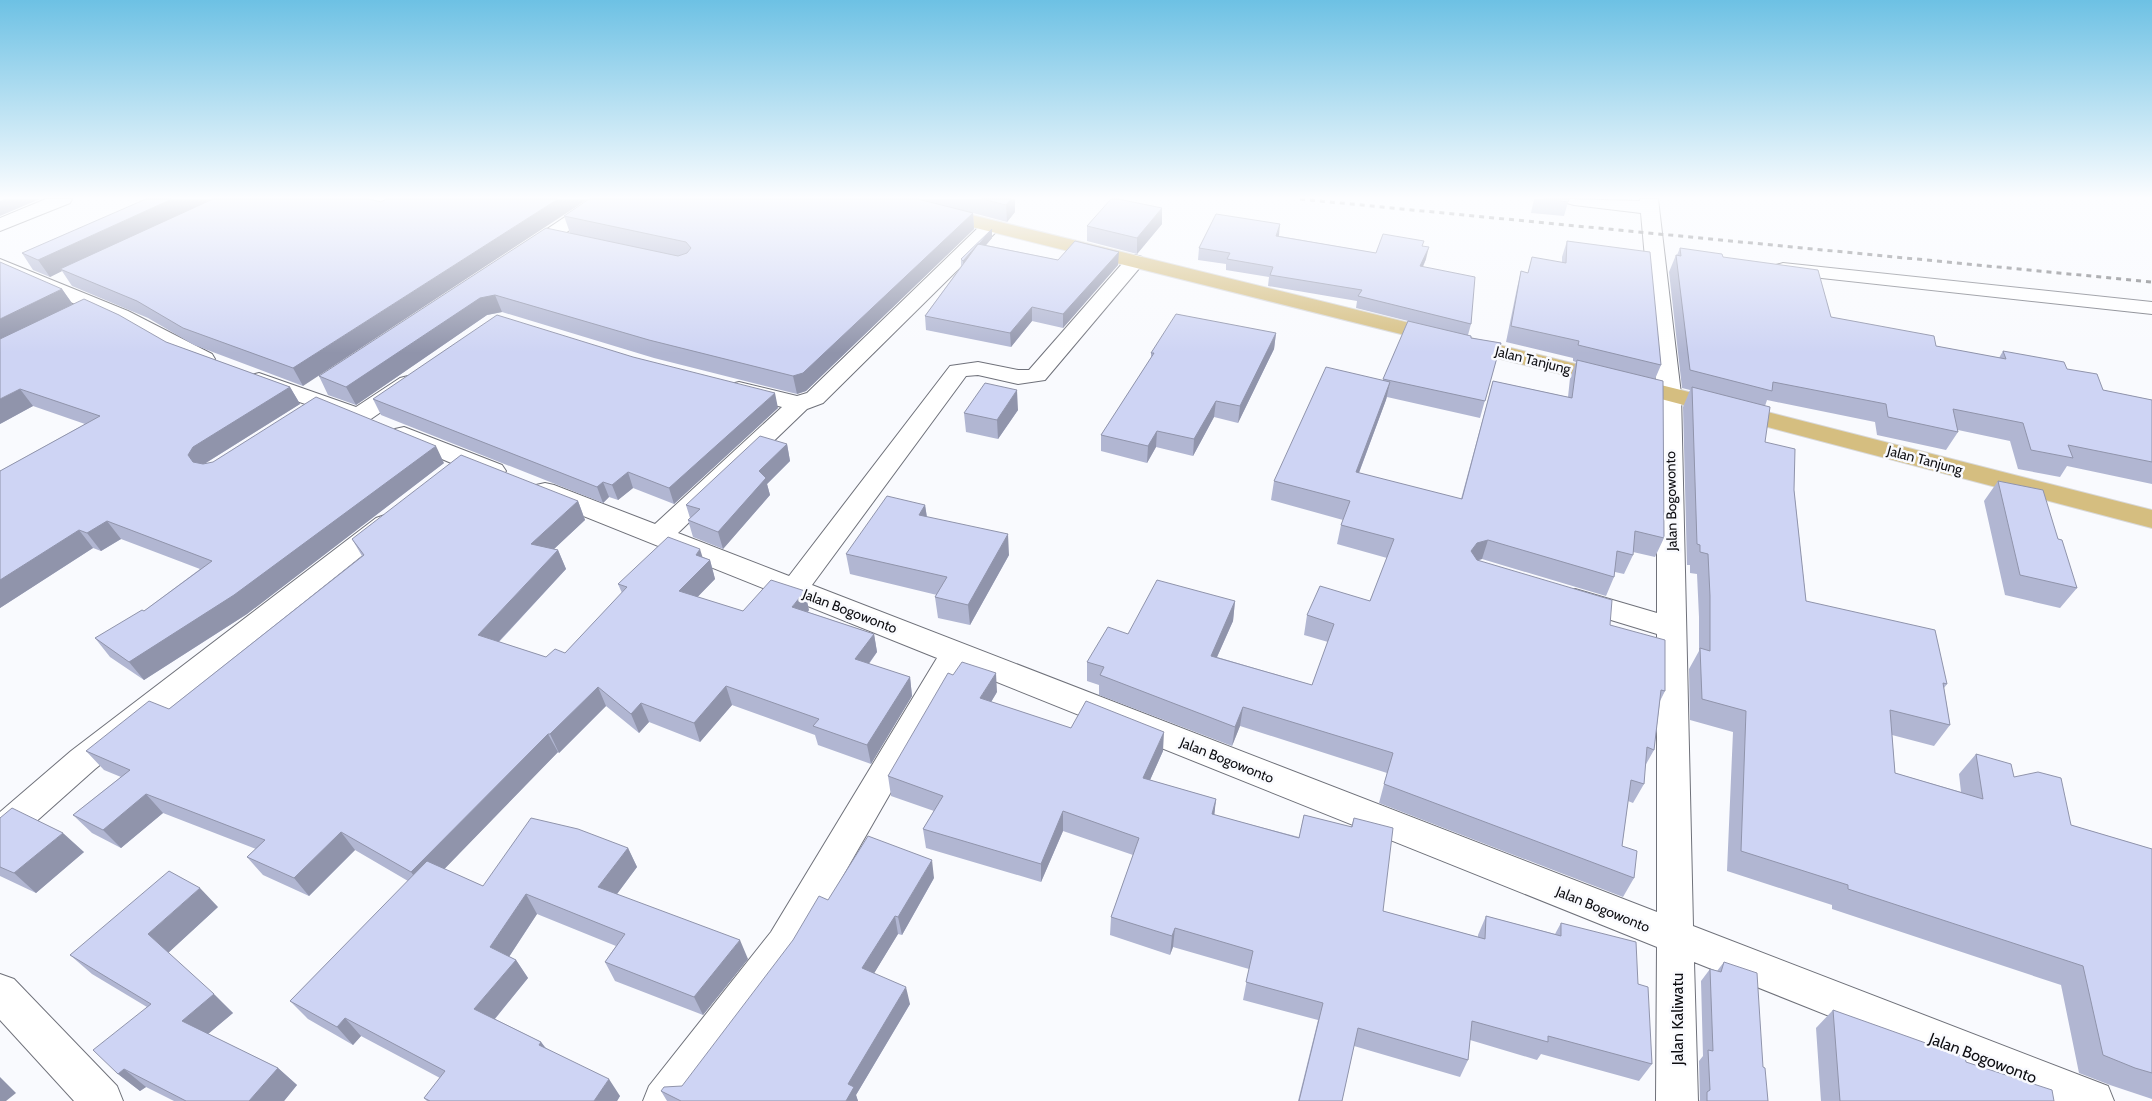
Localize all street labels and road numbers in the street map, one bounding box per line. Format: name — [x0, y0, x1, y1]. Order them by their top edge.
street label: Jalan Tanjung — [1492, 342, 1574, 378]
street label: Jalan Tanjung — [1884, 441, 1966, 479]
street label: Jalan Bogowonto — [1661, 451, 1681, 552]
street label: Jalan Bogowonto — [799, 584, 900, 637]
street label: Jalan Bogowonto — [1176, 733, 1277, 787]
street label: Jalan Bogowonto — [1552, 882, 1653, 936]
street label: Jalan Kaliwatu — [1668, 973, 1687, 1066]
street label: Jalan Bogowonto — [1925, 1028, 2040, 1087]

